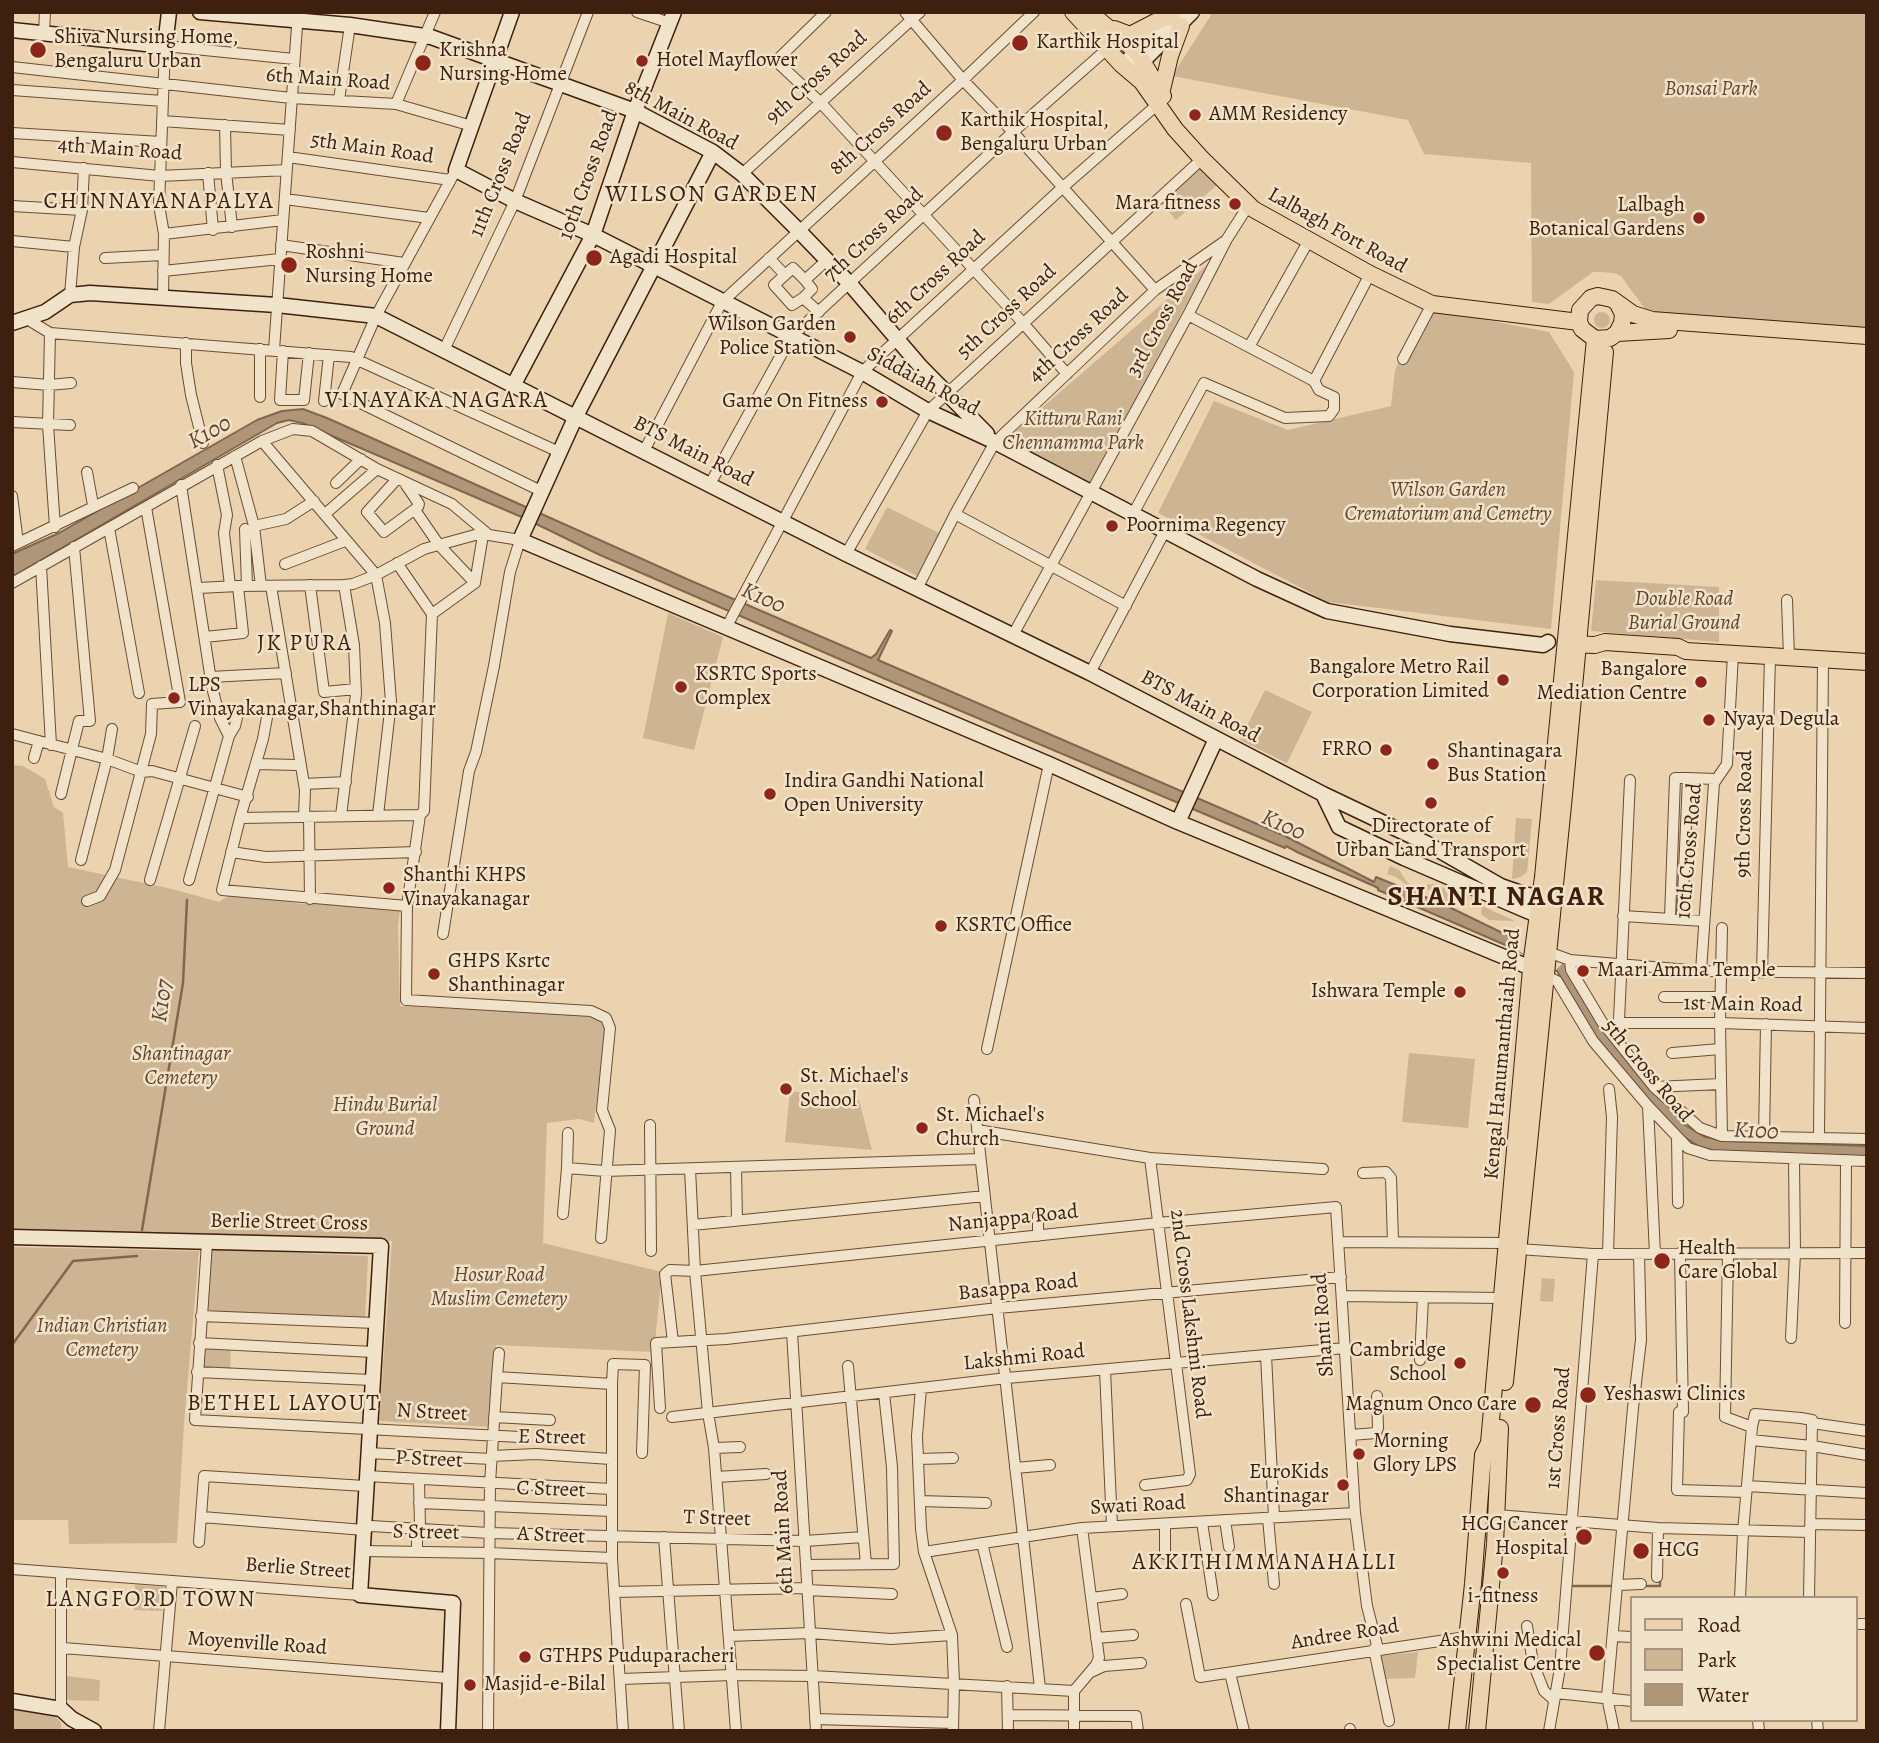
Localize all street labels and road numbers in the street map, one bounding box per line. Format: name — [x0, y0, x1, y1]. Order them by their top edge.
street label: 9th Cross Road — [761, 26, 873, 130]
street label: 6th Main Road — [265, 63, 391, 97]
street label: 8th Main Road — [620, 75, 742, 157]
street label: 8th Cross Road — [825, 77, 937, 181]
street label: 10th Cross Road — [554, 107, 624, 243]
street label: 11th Cross Road — [465, 109, 537, 241]
street label: 5th Main Road — [309, 128, 435, 170]
street label: 4th Main Road — [57, 133, 183, 167]
street label: Lalbagh Fort Road — [1263, 182, 1411, 280]
street label: 7th Cross Road — [819, 183, 929, 287]
street label: 6th Cross Road — [881, 225, 991, 331]
street label: 3rd Cross Road — [1122, 257, 1204, 381]
street label: 5th Cross Road — [952, 259, 1062, 365]
street label: 4th Cross Road — [1024, 283, 1134, 389]
street label: Siddaiah Road — [862, 342, 984, 422]
street label: BTS Main Road — [629, 411, 757, 493]
street label: BTS Main Road — [1136, 665, 1264, 749]
street label: 9th Cross Road — [1731, 750, 1759, 878]
street label: 10th Cross Road — [1672, 782, 1708, 920]
street label: Kengal Hanumanthaiah Road — [1479, 927, 1527, 1181]
street label: 1st Main Road — [1683, 991, 1803, 1019]
street label: 5th Cross Road — [1596, 1014, 1698, 1128]
street label: Nanjappa Road — [947, 1200, 1079, 1238]
street label: 2nd Cross Lakshmi Road — [1164, 1208, 1214, 1420]
street label: Berlie Street Cross — [210, 1209, 368, 1237]
street label: Basappa Road — [957, 1269, 1079, 1307]
street label: Shanti Road — [1308, 1272, 1340, 1378]
street label: Lakshmi Road — [962, 1339, 1086, 1377]
street label: 1st Cross Road — [1541, 1366, 1577, 1490]
street label: N Street — [396, 1399, 468, 1427]
street label: E Street — [518, 1425, 586, 1451]
street label: P Street — [395, 1446, 463, 1474]
street label: 6th Main Road — [768, 1469, 800, 1595]
street label: C Street — [516, 1476, 586, 1504]
street label: Swati Road — [1090, 1491, 1186, 1521]
street label: T Street — [683, 1505, 751, 1533]
street label: S Street — [392, 1520, 460, 1546]
street label: A Street — [516, 1522, 586, 1550]
street label: Berlie Street — [244, 1553, 352, 1585]
street label: Andree Road — [1289, 1614, 1401, 1656]
street label: Moyenville Road — [186, 1627, 328, 1661]

